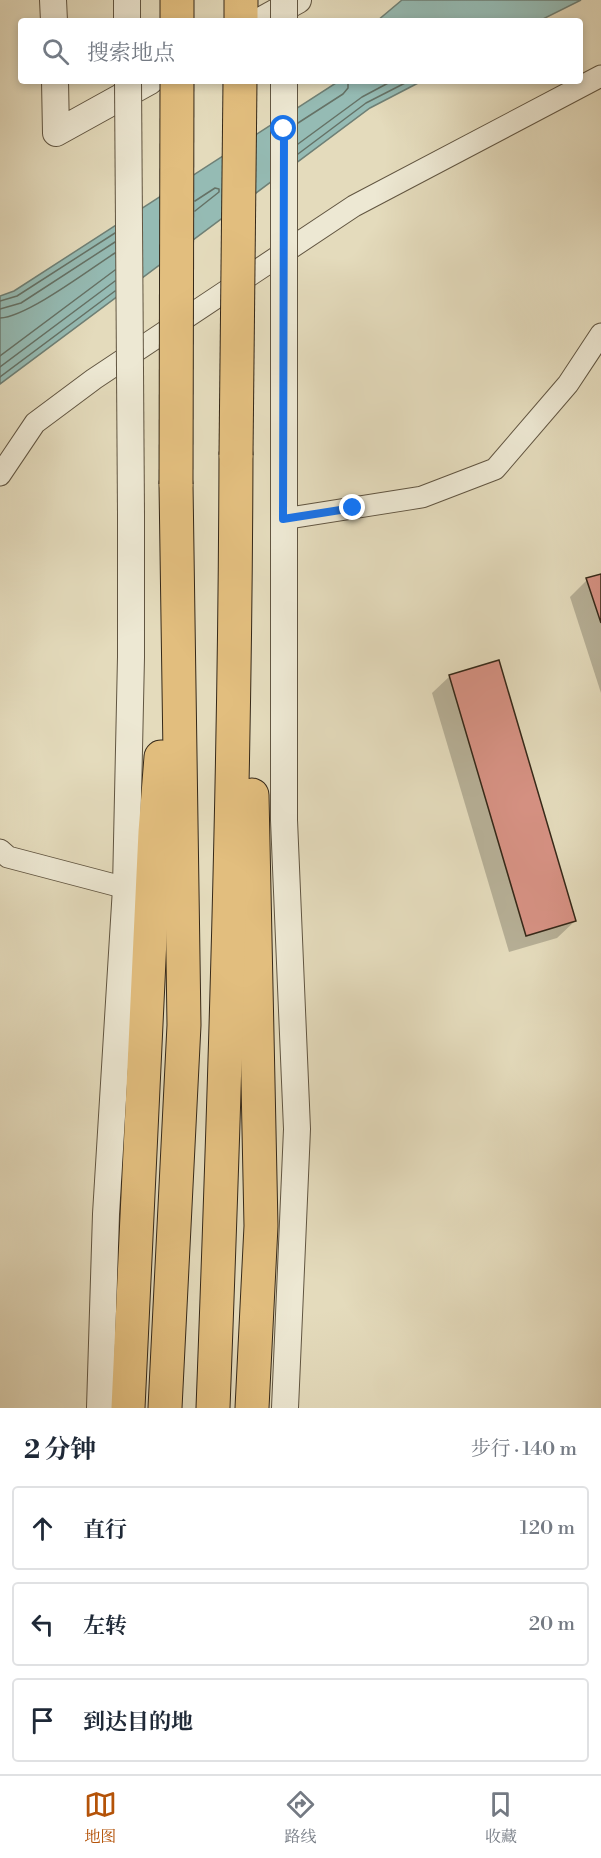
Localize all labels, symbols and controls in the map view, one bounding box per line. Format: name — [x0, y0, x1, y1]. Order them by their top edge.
search box — [18, 18, 583, 84]
icon: search — [39, 35, 72, 68]
text: 搜索地点 — [87, 40, 175, 67]
route start — [270, 115, 296, 141]
route end — [339, 494, 365, 520]
text: 2 分钟 — [24, 1434, 96, 1466]
text: 步行 · 140 m — [471, 1437, 577, 1462]
icon: ahead — [26, 1512, 59, 1545]
text: 120 m — [520, 1516, 575, 1541]
text: 直行 — [83, 1517, 127, 1544]
icon: left — [26, 1608, 59, 1641]
text: 20 m — [529, 1612, 575, 1637]
text: 左转 — [83, 1613, 127, 1640]
icon: arrive — [26, 1704, 59, 1737]
text: 到达目的地 — [83, 1709, 193, 1736]
tab: 地图 — [84, 1788, 117, 1847]
tab: 路线 — [284, 1788, 317, 1847]
tab: 收藏 — [484, 1788, 517, 1847]

